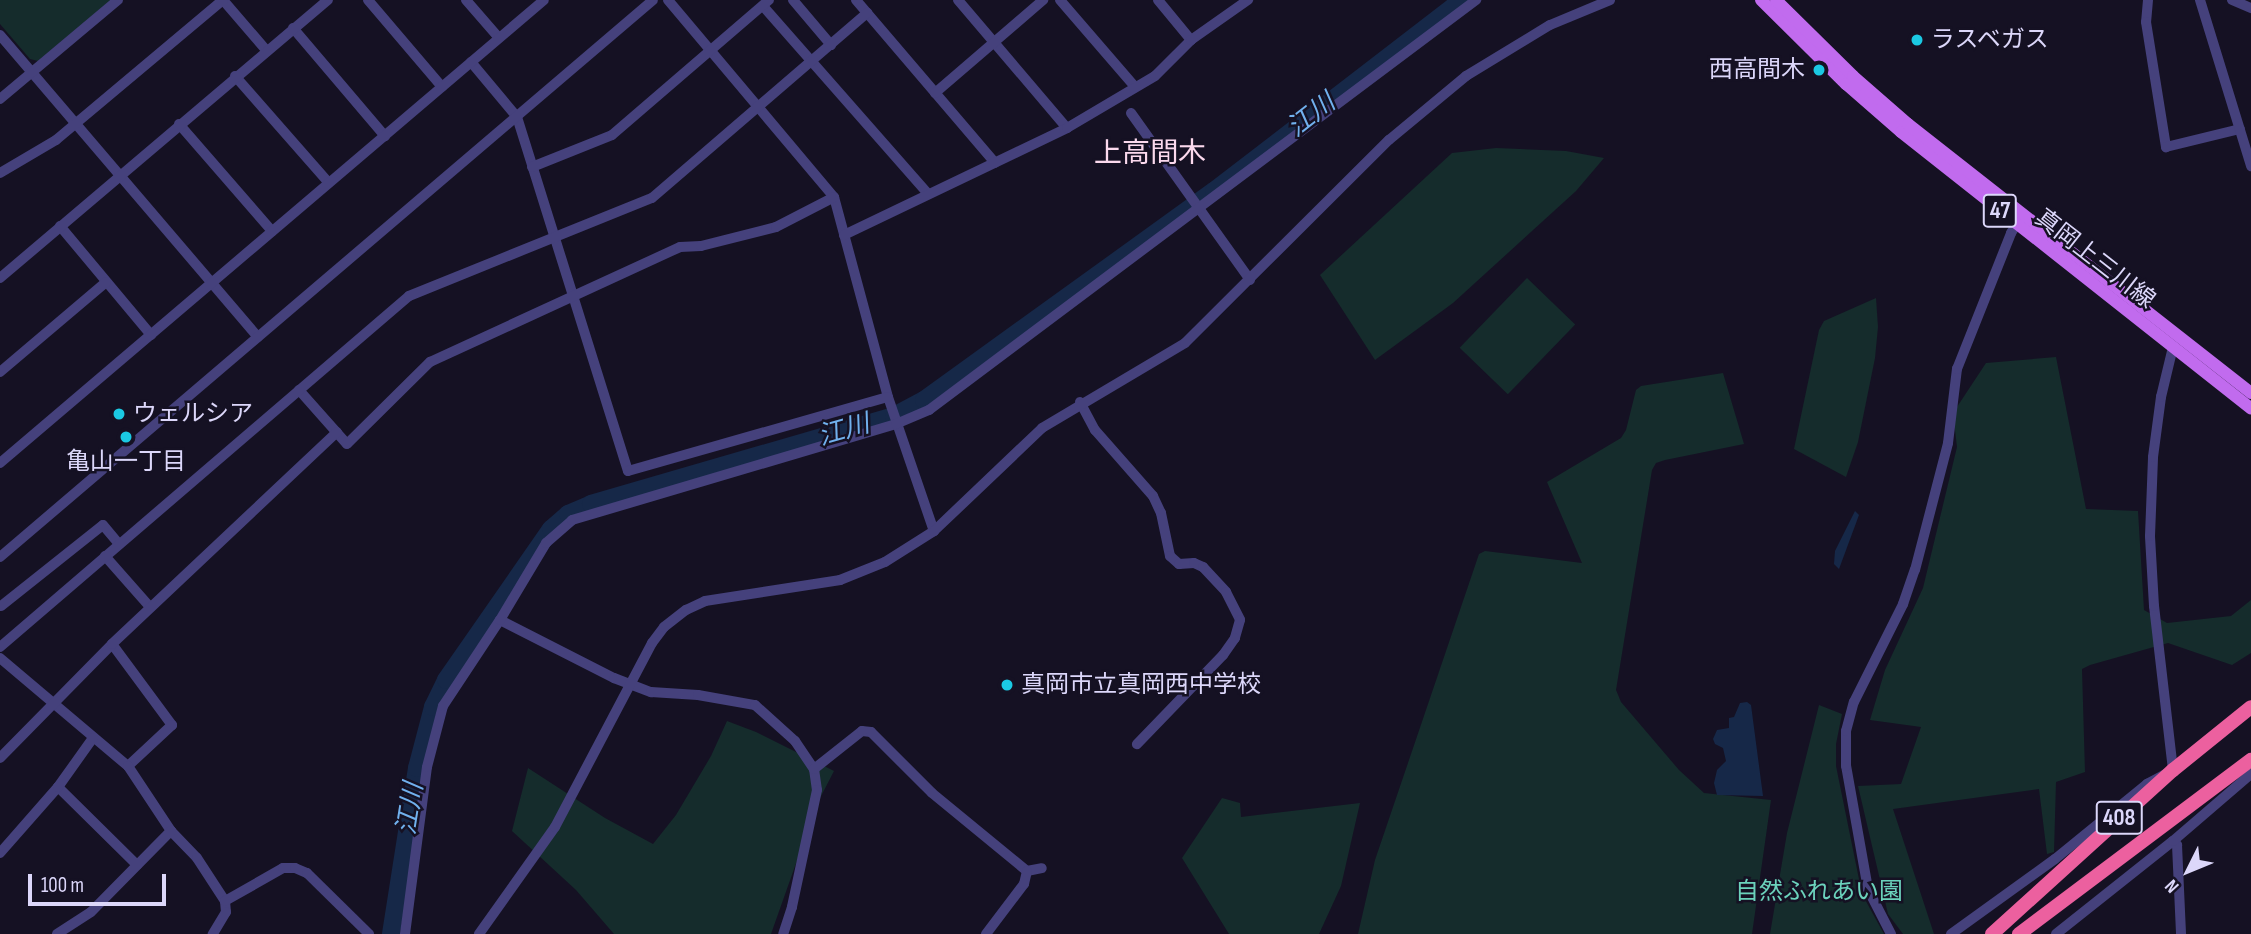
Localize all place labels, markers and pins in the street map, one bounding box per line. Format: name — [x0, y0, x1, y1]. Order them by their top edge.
place label: ラスベガス — [1931, 26, 2051, 54]
marker: ラスベガス — [1909, 32, 1925, 48]
place label: 西高間木 — [1709, 56, 1805, 84]
marker: 西高間木 — [1811, 62, 1827, 78]
place label: ウェルシア — [133, 400, 253, 428]
marker: ウェルシア — [111, 406, 127, 422]
marker: 亀山一丁目 — [118, 429, 134, 445]
place label: 亀山一丁目 — [66, 448, 186, 476]
place label: 真岡市立真岡西中学校 — [1021, 671, 1261, 699]
marker: 真岡市立真岡西中学校 — [999, 677, 1015, 693]

